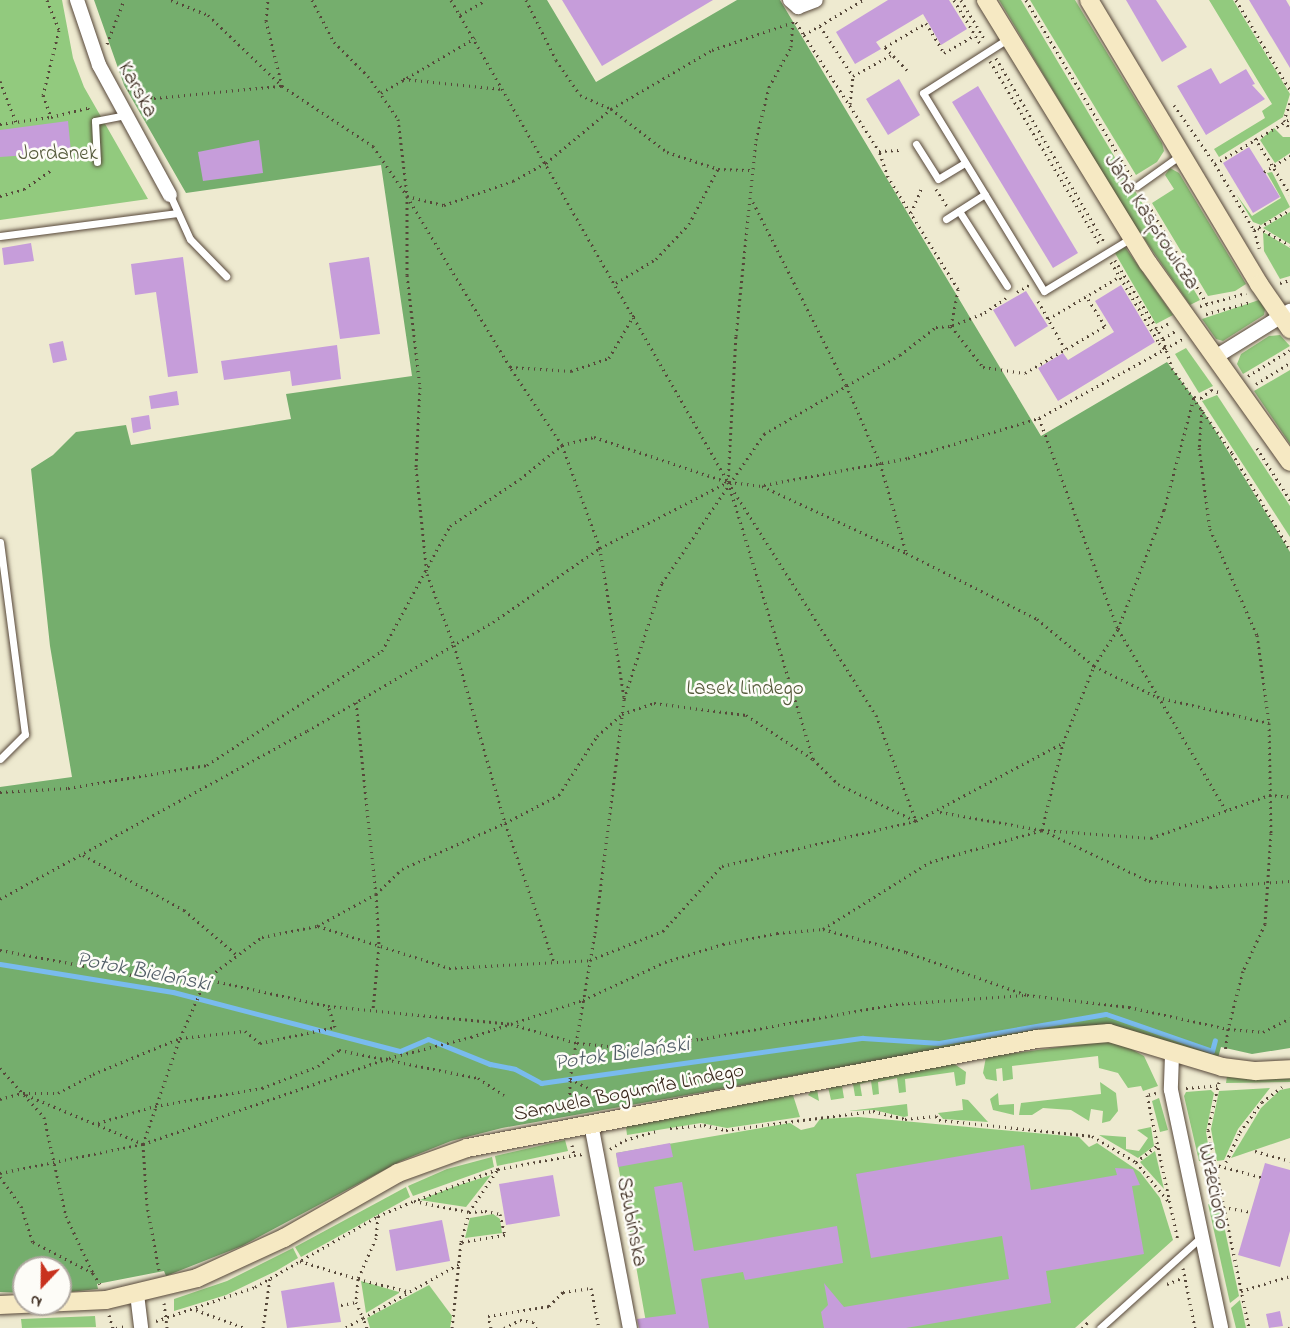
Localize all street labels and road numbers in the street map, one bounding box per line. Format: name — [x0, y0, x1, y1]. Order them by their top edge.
street label: Karska — [112, 58, 162, 122]
street label: Jana Kasprowicza — [1098, 149, 1204, 295]
street label: Samuela Bogumiła Lindego — [512, 1058, 746, 1128]
street label: Wrzeciono — [1192, 1142, 1234, 1232]
street label: Szubińska — [610, 1175, 652, 1269]

